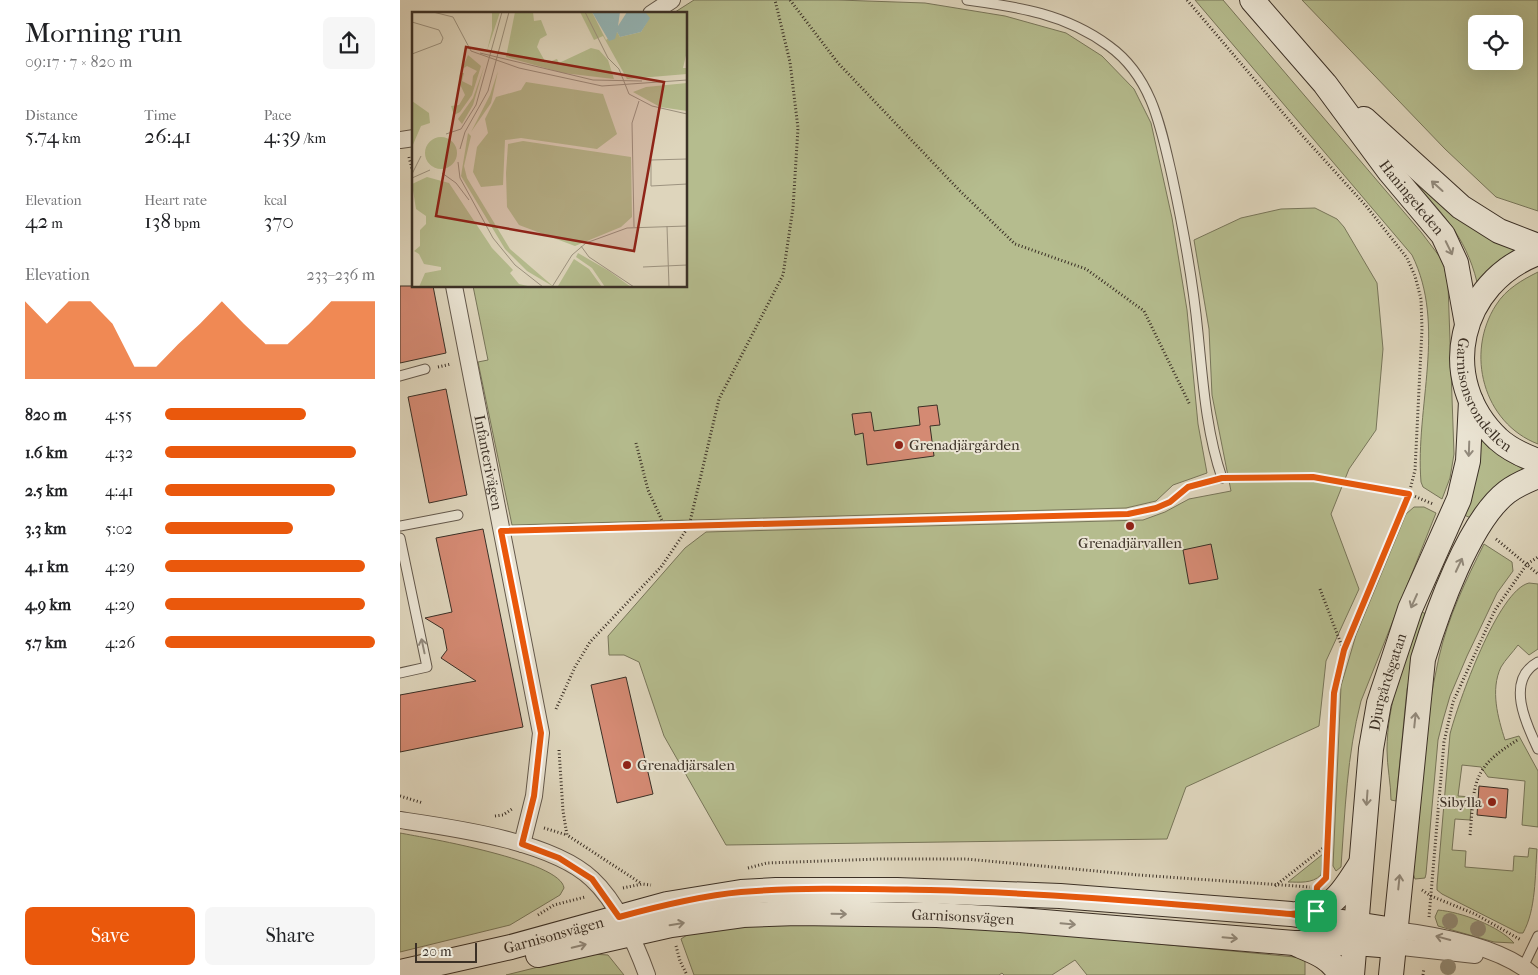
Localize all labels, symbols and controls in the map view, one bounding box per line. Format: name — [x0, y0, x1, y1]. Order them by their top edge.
inset map — [412, 12, 688, 288]
map controls — [1468, 15, 1523, 70]
button: locate — [1468, 15, 1523, 70]
text: Morning run — [25, 16, 182, 49]
button: share — [323, 17, 375, 69]
text: 09:17 · 7 × 820 m — [25, 52, 132, 71]
text: Distance — [25, 107, 78, 124]
text: Time — [144, 107, 176, 124]
text: Pace — [264, 107, 292, 124]
text: 5.74 — [25, 124, 59, 148]
text: 26:41 — [144, 124, 191, 148]
text: 4:39 — [264, 124, 301, 148]
text: km — [59, 130, 81, 147]
text: /km — [301, 130, 326, 147]
street label: Haningeleden — [1375, 157, 1448, 239]
one-way arrow — [1431, 180, 1444, 191]
text: Elevation — [25, 192, 82, 209]
text: Heart rate — [144, 192, 207, 209]
text: kcal — [264, 192, 287, 209]
text: 42 — [25, 209, 48, 233]
text: 138 — [144, 209, 171, 233]
text: 370 — [264, 209, 294, 233]
text: m — [48, 215, 63, 232]
text: bpm — [171, 215, 201, 232]
one-way arrow — [1445, 240, 1454, 255]
text: Elevation — [25, 265, 90, 284]
text: 233–236 m — [306, 265, 375, 284]
street label: Garnisonsrondellen — [1453, 336, 1516, 456]
text: 820 m — [25, 405, 67, 424]
text: 4:55 — [105, 405, 132, 424]
street label: Infanterivägen — [470, 413, 507, 512]
place label: Grenadjärgården — [909, 436, 1020, 454]
marker: Grenadjärgården — [893, 439, 905, 451]
one-way arrow — [1464, 441, 1473, 457]
text: 1.6 km — [25, 443, 67, 462]
text: 4:32 — [105, 443, 133, 462]
text: 2.5 km — [25, 481, 68, 500]
text: 4:41 — [105, 481, 133, 500]
text: 3.3 km — [25, 519, 66, 538]
text: 5:02 — [105, 519, 133, 538]
marker: Grenadjärvallen — [1124, 520, 1136, 532]
place label: Grenadjärvallen — [1078, 534, 1182, 552]
text: 4.1 km — [25, 557, 69, 576]
text: 4:29 — [105, 557, 135, 576]
one-way arrow — [1455, 558, 1465, 573]
one-way arrow — [1408, 593, 1418, 608]
text: 4.9 km — [25, 595, 71, 614]
text: 4:29 — [105, 595, 135, 614]
street label: Djurgårdsgatan — [1365, 631, 1410, 732]
text: 5.7 km — [25, 633, 67, 652]
text: 4:26 — [105, 633, 135, 652]
one-way arrow — [417, 639, 427, 655]
one-way arrow — [1410, 713, 1420, 729]
place label: Grenadjärsalen — [637, 756, 735, 774]
marker: Grenadjärsalen — [621, 759, 633, 771]
one-way arrow — [1363, 790, 1372, 806]
place label: Sibylla — [1439, 793, 1483, 811]
marker: Sibylla — [1486, 796, 1498, 808]
one-way arrow — [1394, 874, 1404, 890]
pin — [1295, 890, 1337, 932]
icon: arrive — [1302, 897, 1330, 925]
street label: Garnisonsvägen — [911, 906, 1015, 929]
button: Save — [25, 907, 195, 965]
button: Share — [205, 907, 375, 965]
one-way arrow — [830, 909, 846, 919]
street label: Garnisonsvägen — [502, 913, 606, 957]
one-way arrow — [668, 919, 684, 929]
one-way arrow — [1060, 919, 1076, 929]
one-way arrow — [1222, 933, 1238, 943]
one-way arrow — [1435, 933, 1451, 943]
scale bar — [415, 940, 478, 963]
one-way arrow — [571, 941, 587, 950]
text: 20 m — [422, 943, 452, 960]

